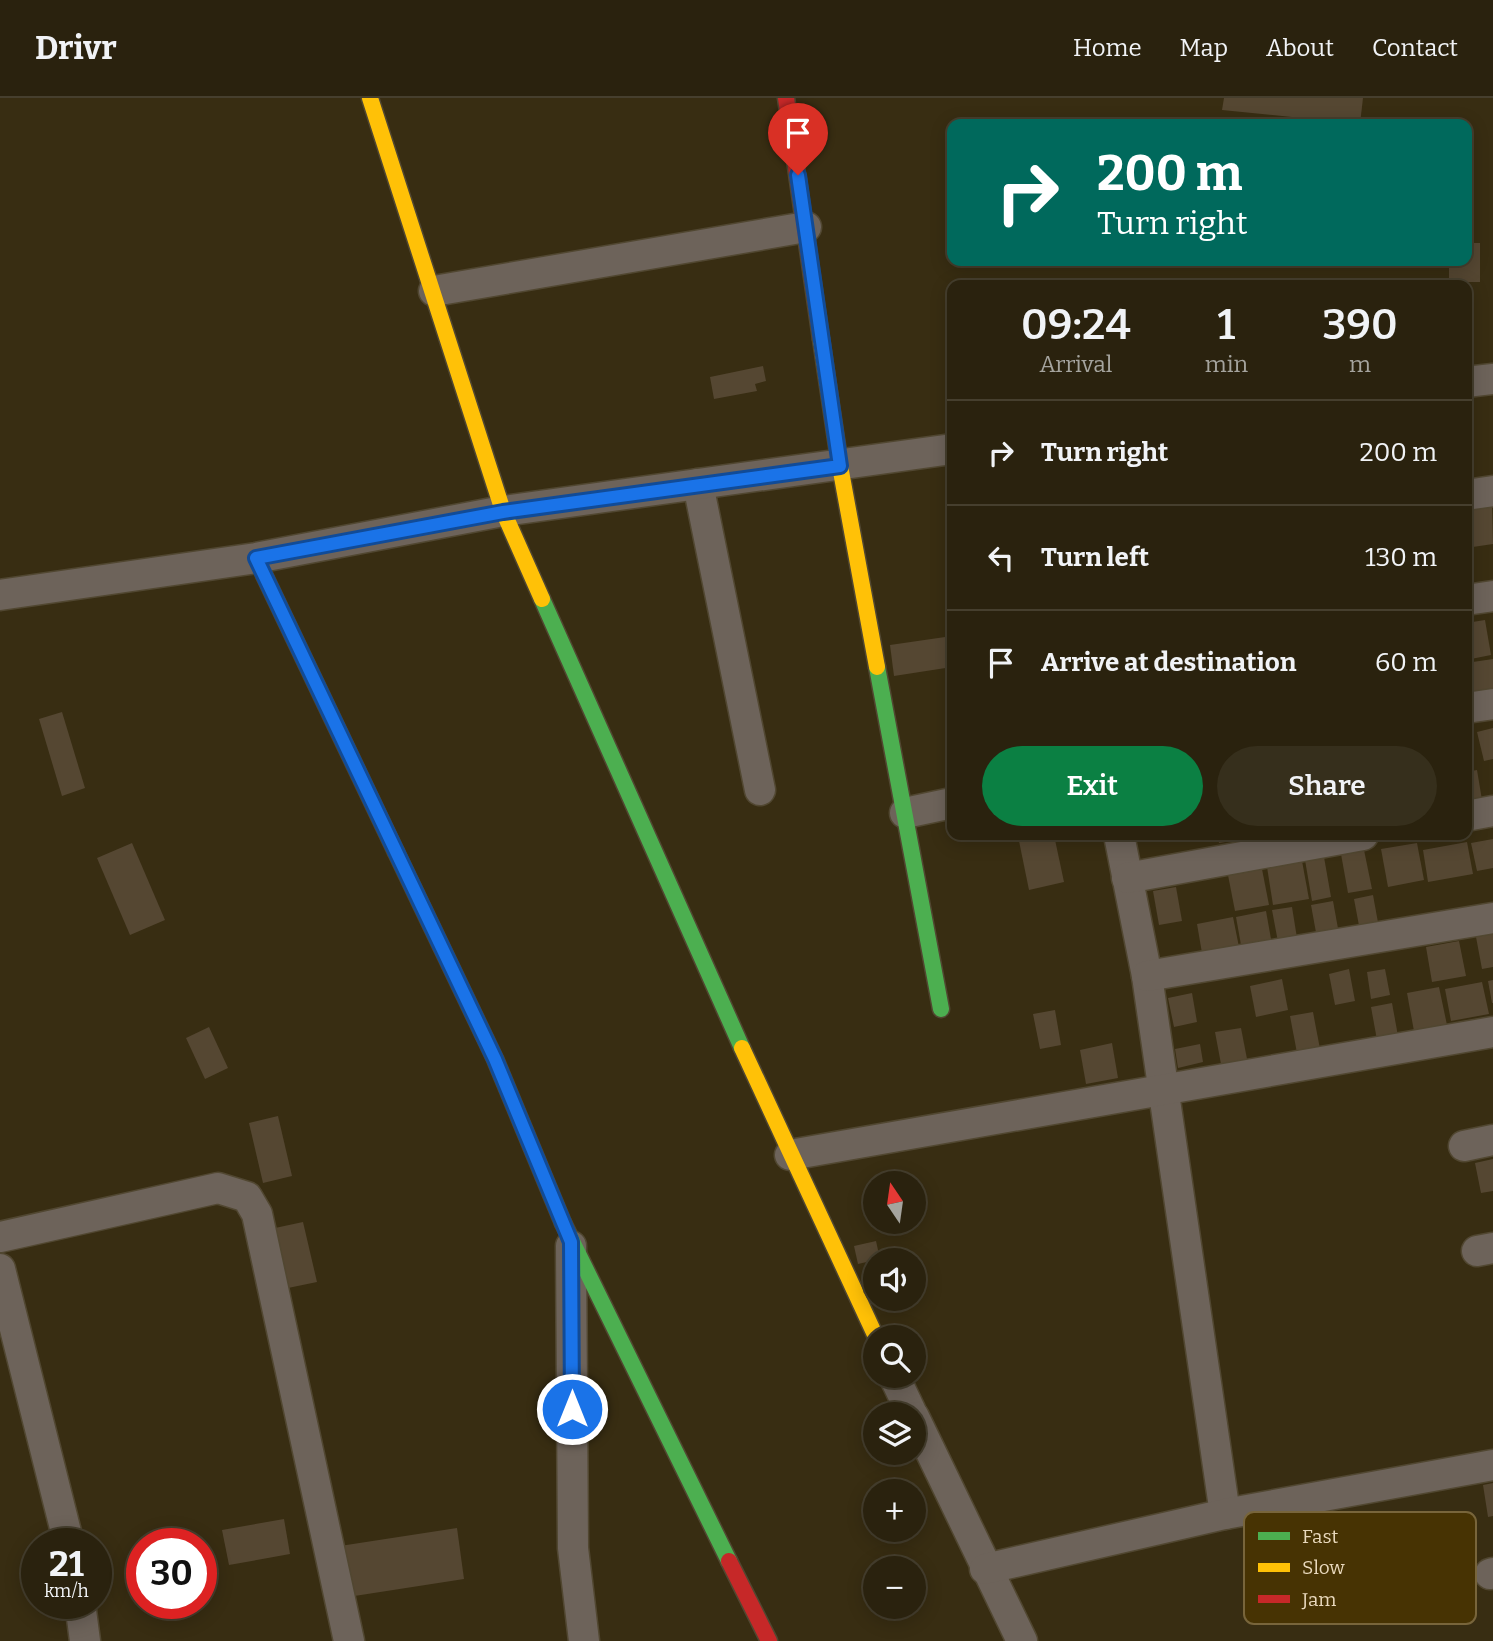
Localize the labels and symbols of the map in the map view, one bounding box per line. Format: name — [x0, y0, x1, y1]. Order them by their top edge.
pin — [768, 103, 828, 175]
north arrow — [863, 1171, 926, 1234]
position arrow — [535, 1372, 609, 1446]
legend — [1244, 1512, 1476, 1624]
text: Fast — [1302, 1525, 1339, 1548]
speed limit sign: 30 — [126, 1528, 217, 1619]
text: Slow — [1302, 1556, 1345, 1579]
text: Jam — [1301, 1588, 1336, 1611]

